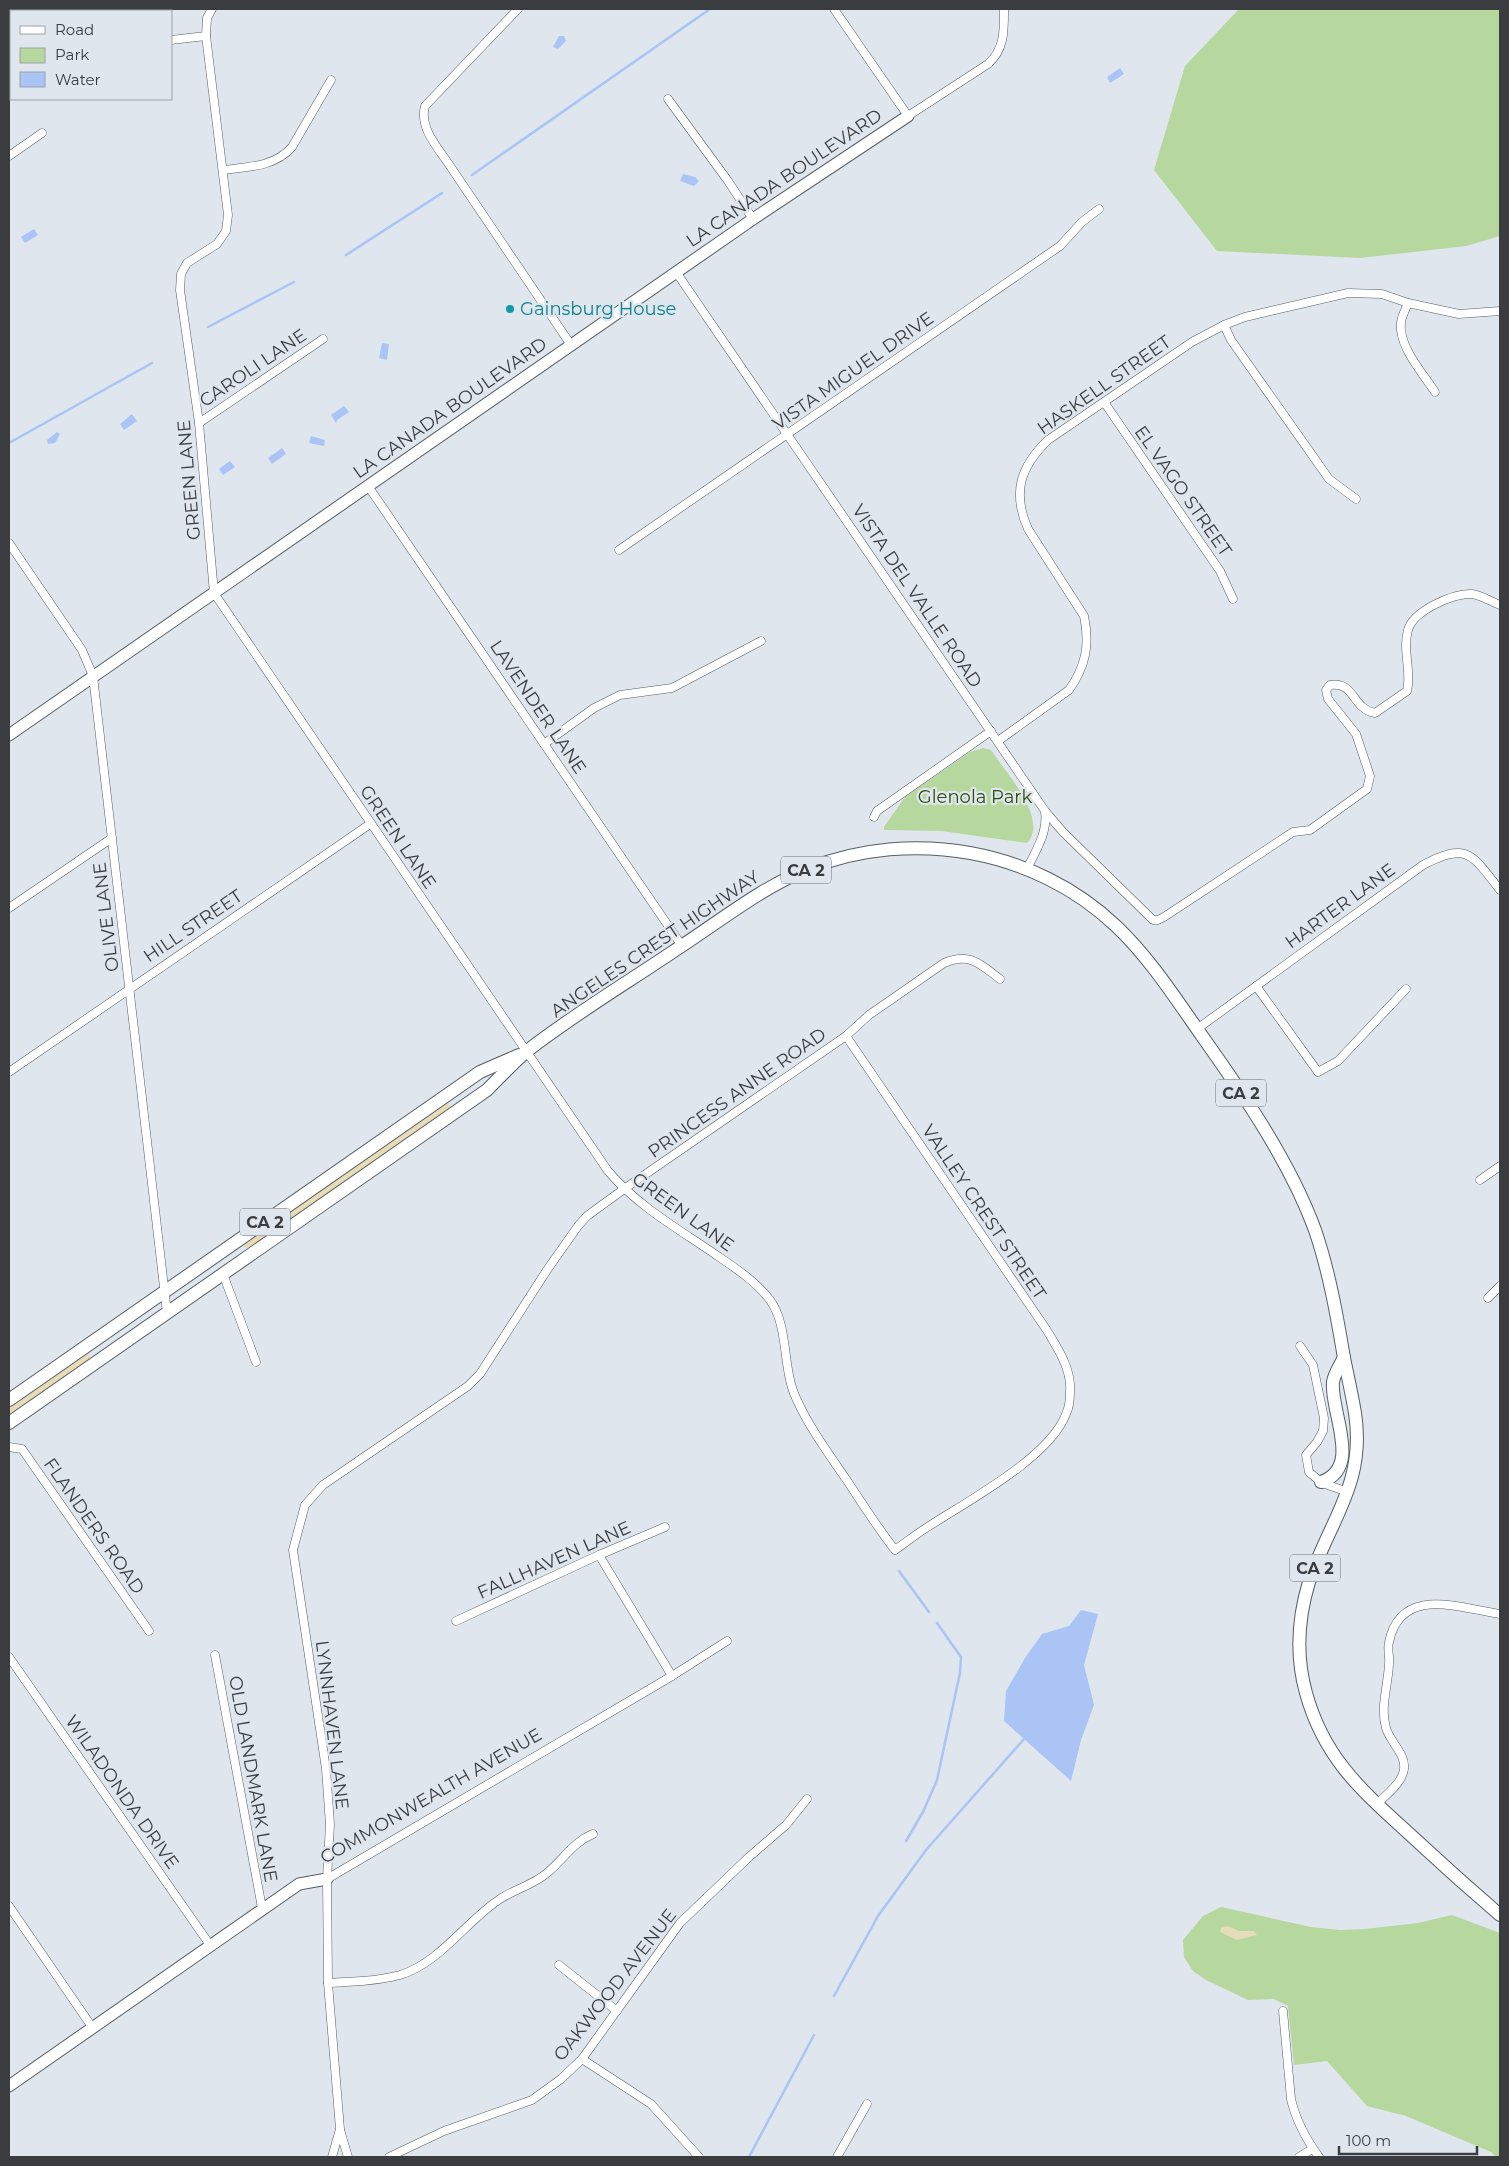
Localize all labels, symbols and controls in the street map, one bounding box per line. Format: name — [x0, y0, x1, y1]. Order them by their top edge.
legend — [10, 10, 172, 100]
text: Road — [55, 20, 94, 39]
text: Park — [55, 45, 89, 64]
text: Water — [55, 70, 101, 89]
street label: LA CANADA BOULEVARD — [682, 104, 886, 252]
place label: Gainsburg House — [520, 298, 676, 320]
marker: Gainsburg House — [504, 303, 516, 315]
street label: VISTA MIGUEL DRIVE — [768, 307, 938, 435]
street label: CAROLI LANE — [195, 324, 311, 412]
street label: HASKELL STREET — [1033, 330, 1176, 439]
street label: LA CANADA BOULEVARD — [349, 333, 551, 483]
street label: GREEN LANE — [173, 419, 205, 541]
street label: EL VAGO STREET — [1130, 421, 1237, 561]
street label: VISTA DEL VALLE ROAD — [847, 500, 987, 692]
street label: LAVENDER LANE — [485, 636, 591, 778]
street label: GREEN LANE — [355, 781, 441, 893]
park label: Glenola Park — [918, 786, 1032, 808]
road number: CA 2 — [781, 856, 831, 884]
street label: HARTER LANE — [1281, 859, 1399, 953]
street label: OLIVE LANE — [88, 861, 124, 973]
street label: ANGELES CREST HIGHWAY — [547, 866, 764, 1022]
street label: HILL STREET — [139, 884, 247, 967]
street label: PRINCESS ANNE ROAD — [644, 1023, 830, 1163]
road number: CA 2 — [1216, 1080, 1266, 1106]
street label: VALLEY CREST STREET — [917, 1120, 1051, 1304]
street label: GREEN LANE — [628, 1168, 738, 1256]
road number: CA 2 — [240, 1208, 290, 1236]
street label: FLANDERS ROAD — [39, 1454, 149, 1598]
street label: FALLHAVEN LANE — [474, 1516, 634, 1604]
road number: CA 2 — [1290, 1555, 1340, 1582]
street label: LYNNHAVEN LANE — [311, 1639, 353, 1811]
street label: OLD LANDMARK LANE — [224, 1674, 282, 1884]
street label: WILADONDA DRIVE — [61, 1711, 183, 1873]
street label: COMMONWEALTH AVENUE — [316, 1723, 546, 1869]
street label: OAKWOOD AVENUE — [549, 1905, 681, 2065]
scale bar — [1339, 2124, 1476, 2156]
text: 100 m — [1346, 2131, 1391, 2150]

